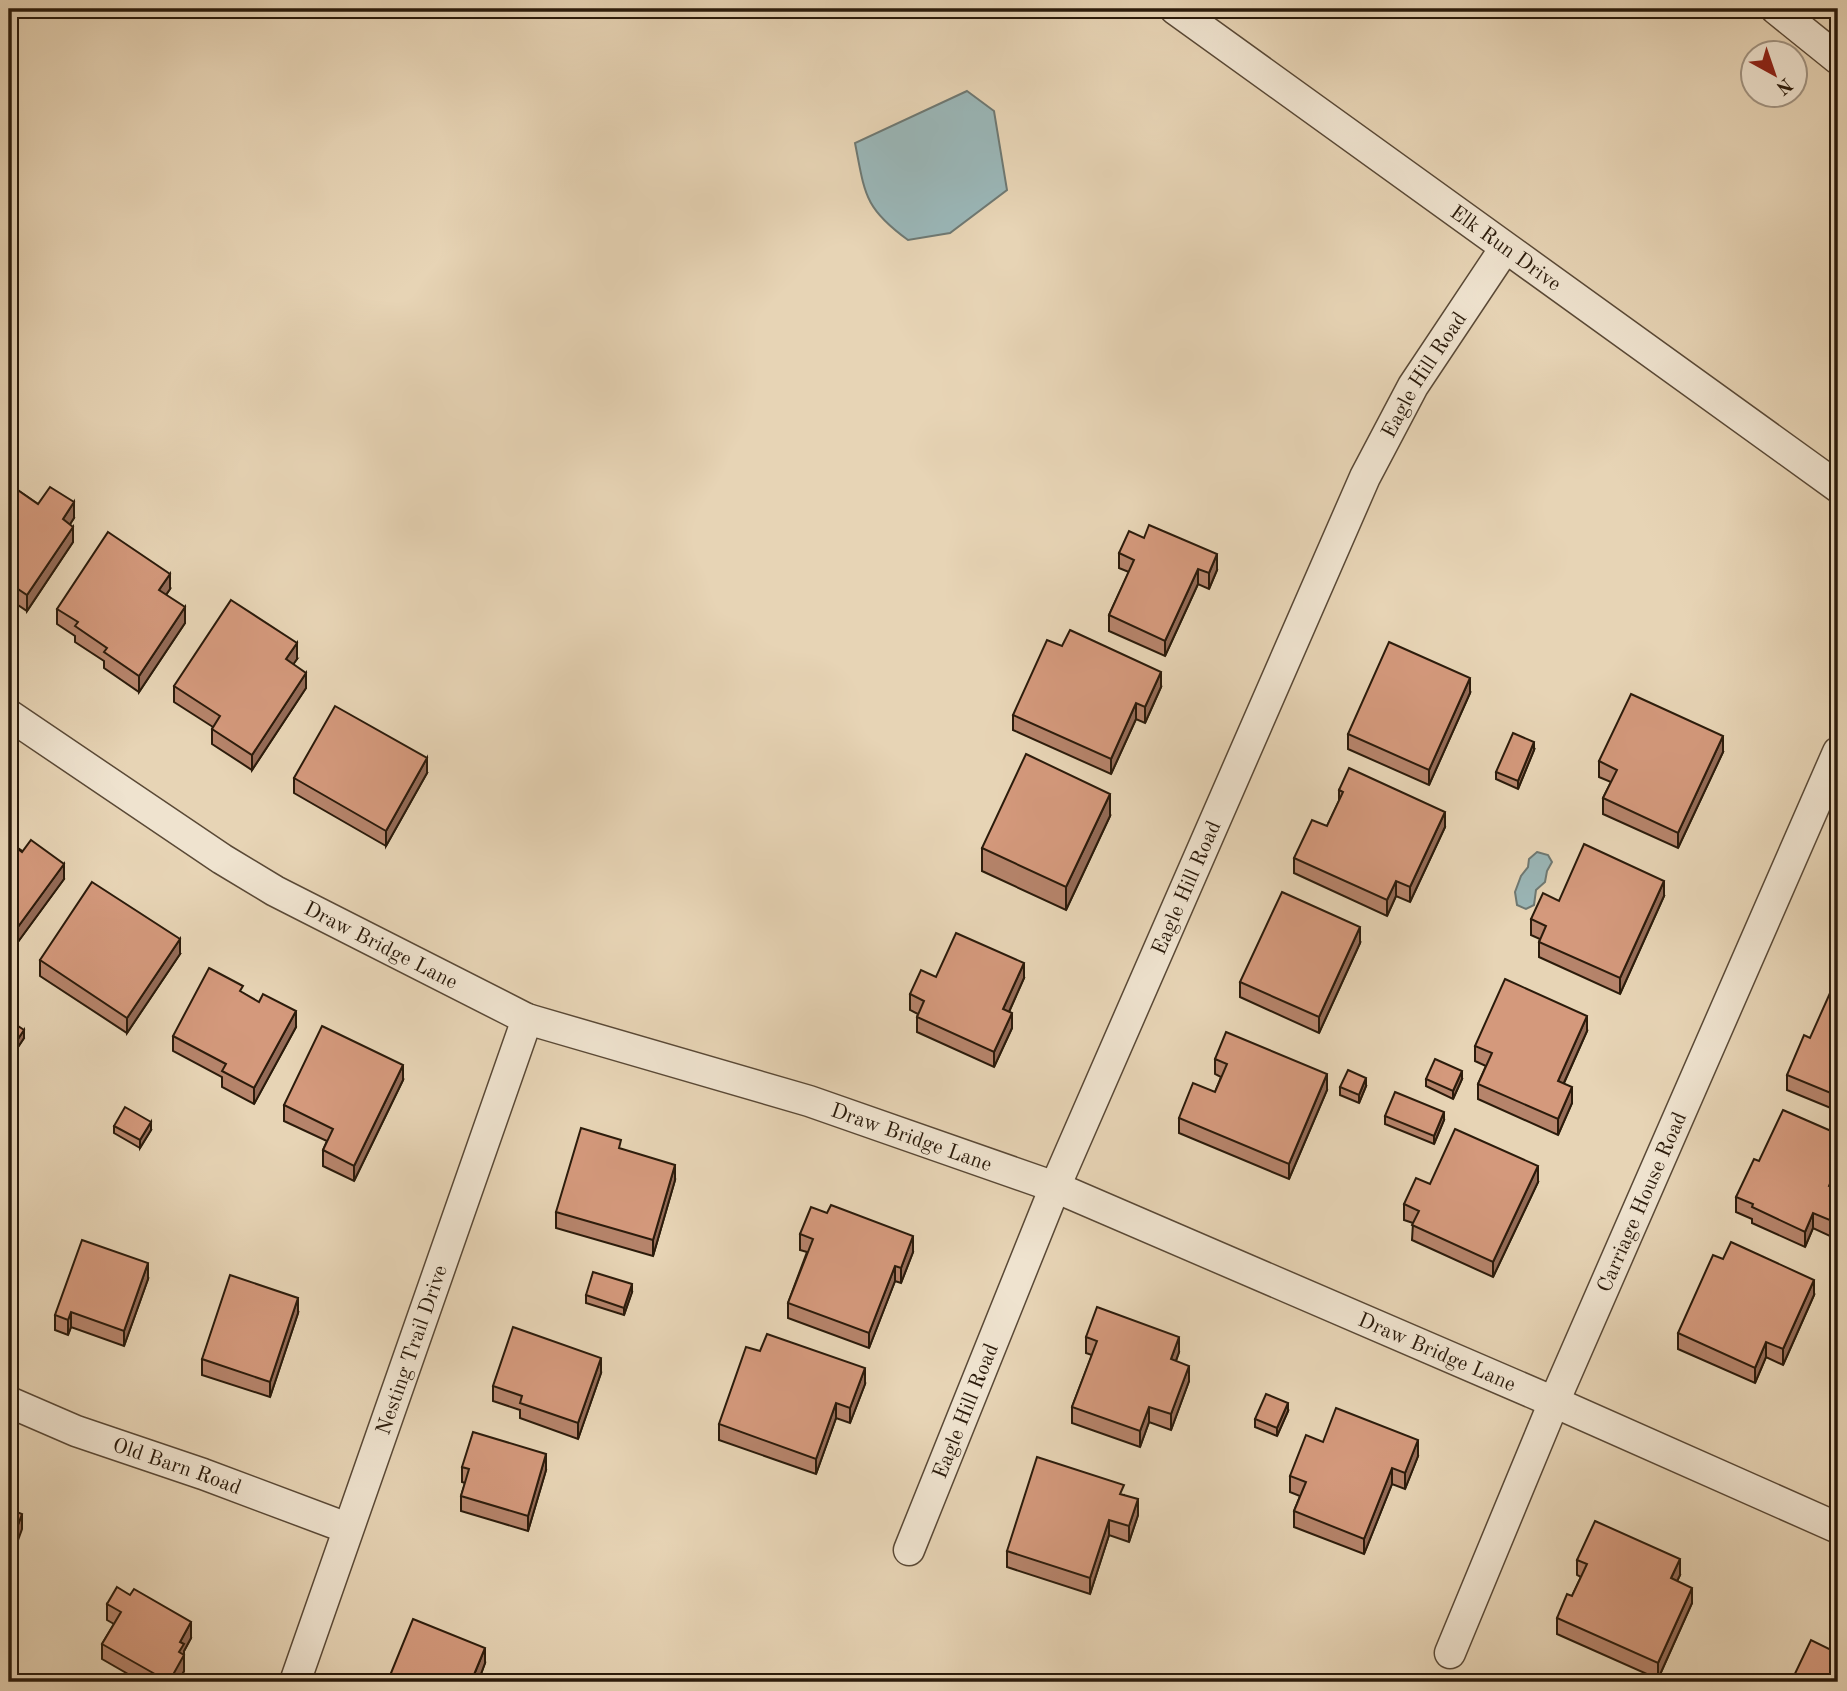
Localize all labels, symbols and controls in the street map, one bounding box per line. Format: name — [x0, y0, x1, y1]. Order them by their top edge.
north arrow — [1738, 38, 1808, 108]
text: N — [1771, 73, 1795, 97]
street label: Elk Run Drive — [1446, 202, 1564, 296]
street label: Eagle Hill Road — [1379, 309, 1471, 442]
street label: Eagle Hill Road — [1149, 818, 1226, 958]
street label: Draw Bridge Lane — [300, 899, 461, 994]
street label: Draw Bridge Lane — [828, 1100, 994, 1176]
street label: Carriage House Road — [1594, 1109, 1691, 1296]
street label: Nesting Trail Drive — [373, 1263, 452, 1438]
street label: Draw Bridge Lane — [1355, 1310, 1518, 1396]
street label: Eagle Hill Road — [930, 1341, 1003, 1482]
street label: Old Barn Road — [110, 1435, 244, 1499]

